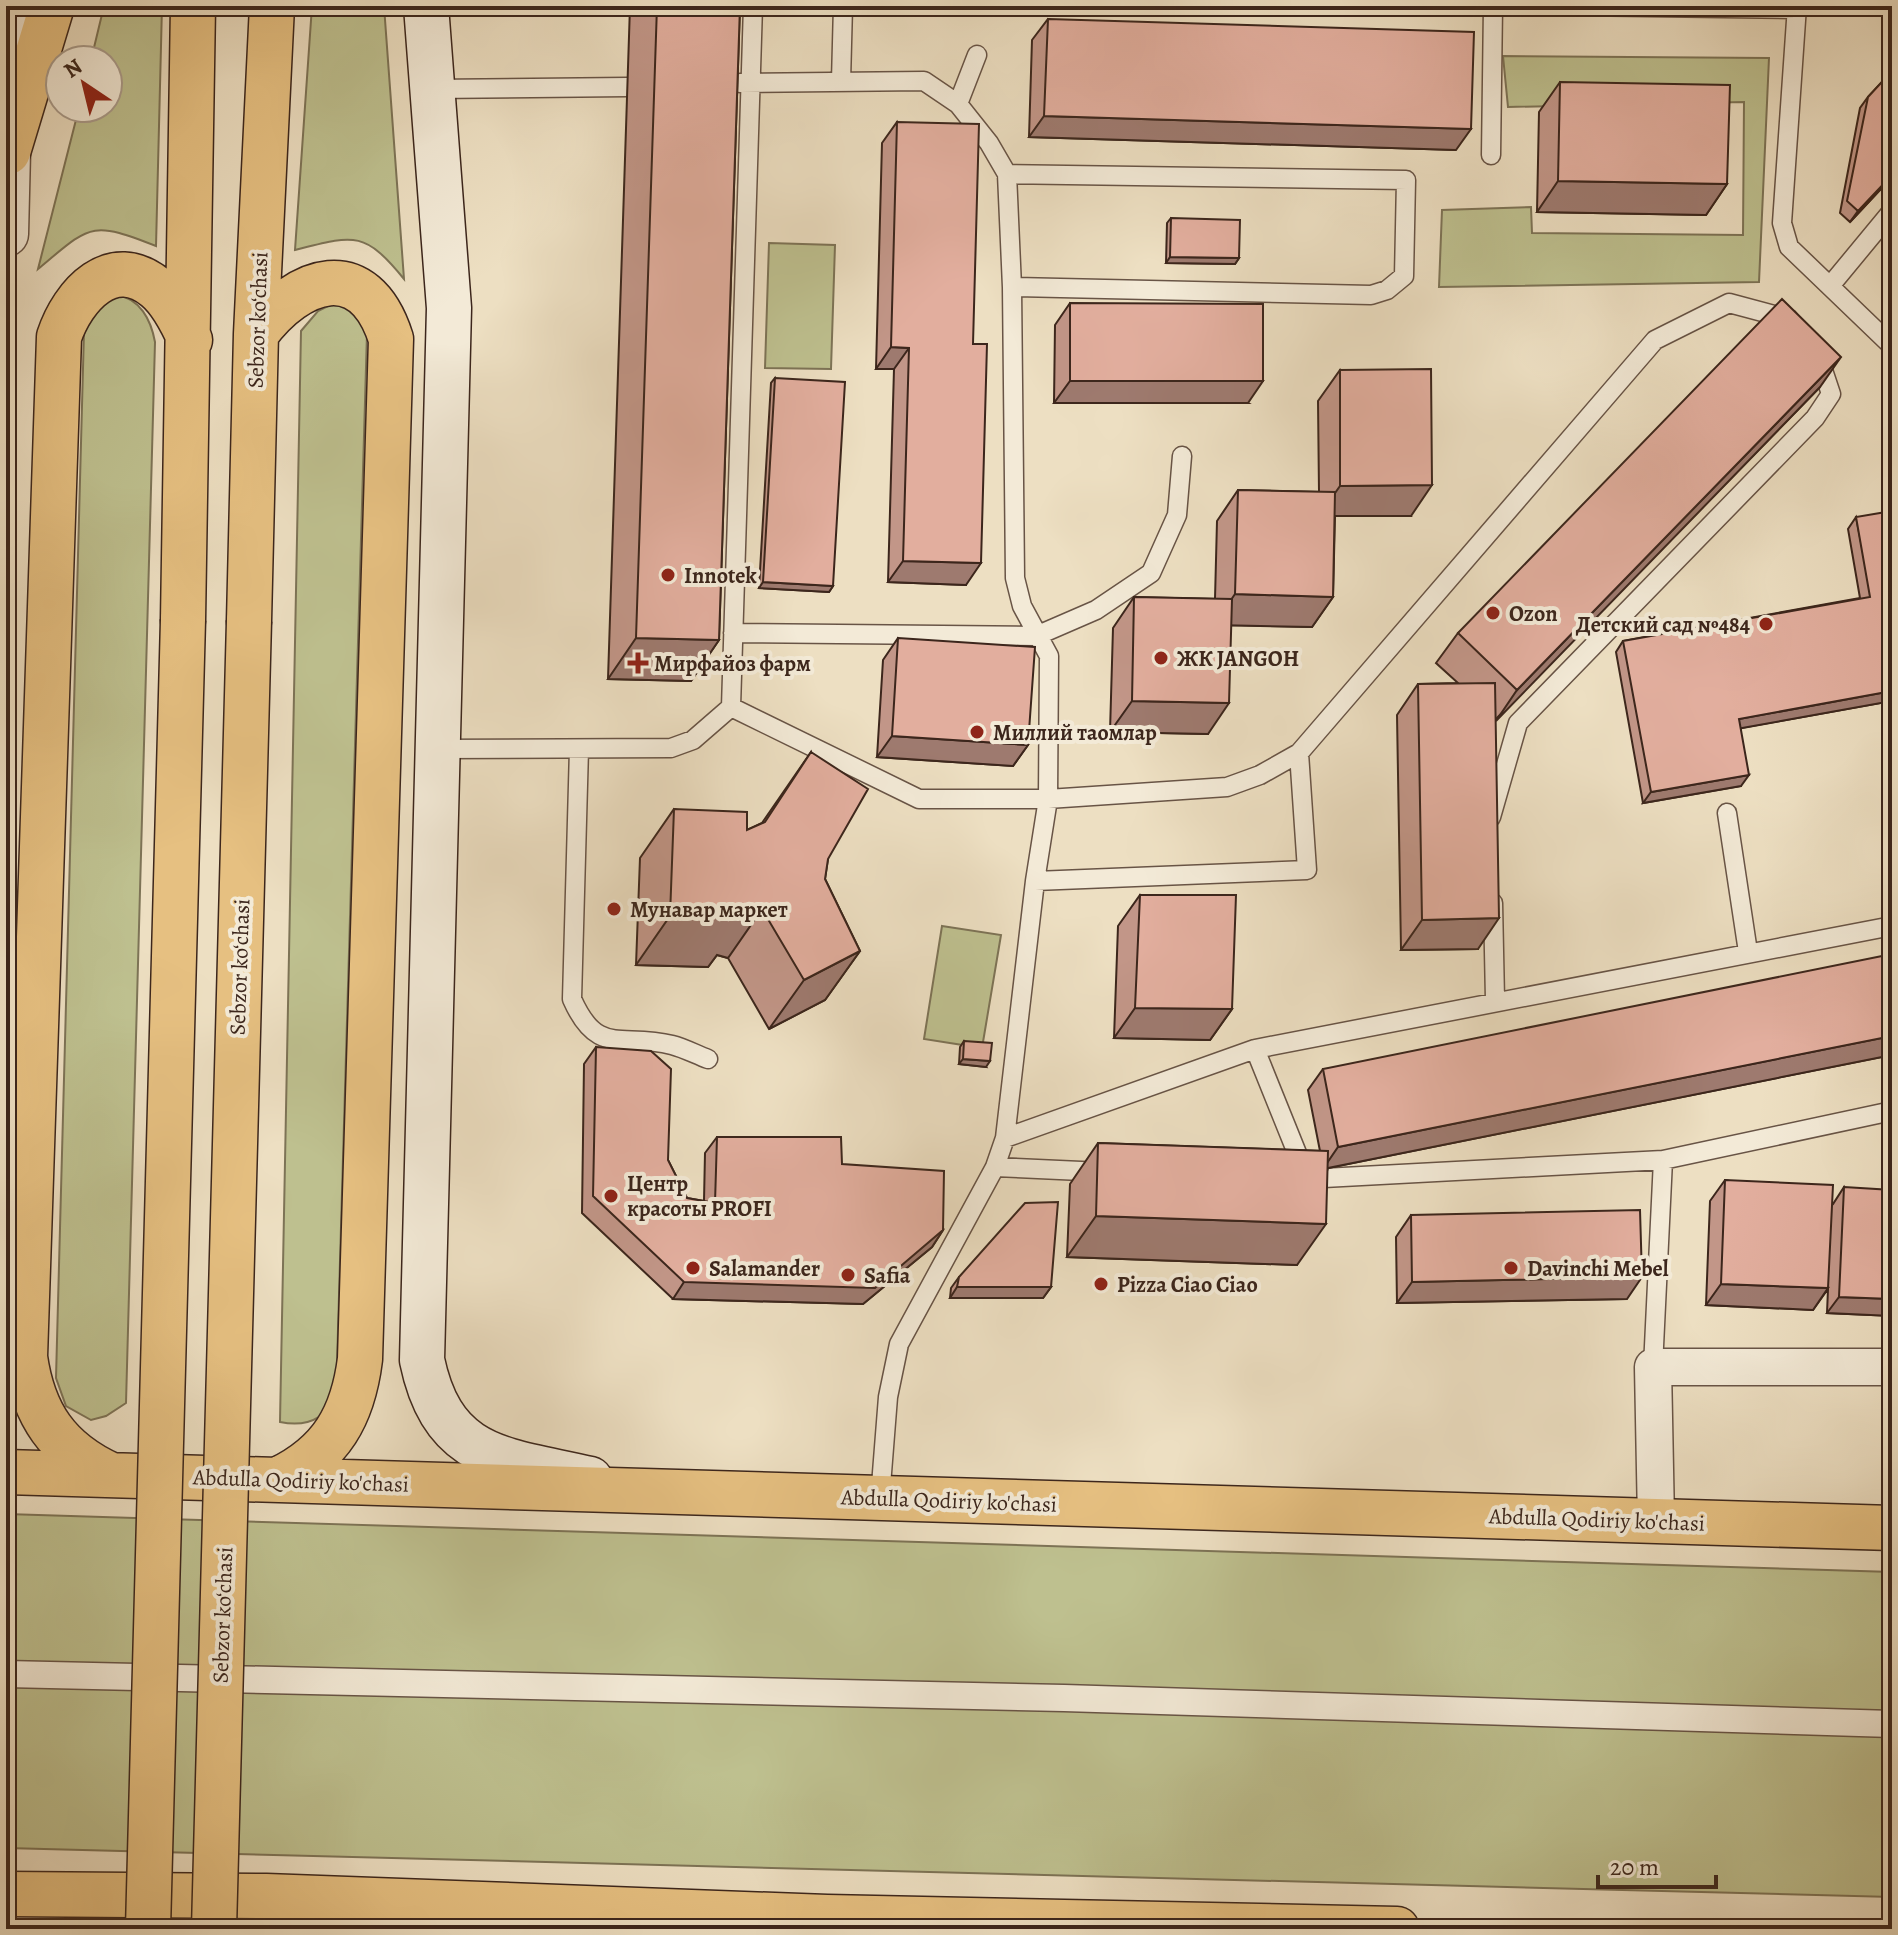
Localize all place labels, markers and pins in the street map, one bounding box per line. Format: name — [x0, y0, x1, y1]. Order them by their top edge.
place label: Innotek — [684, 561, 757, 591]
marker: Innotek — [659, 566, 677, 584]
place label: Ozon — [1509, 599, 1558, 629]
marker: Ozon — [1484, 604, 1502, 622]
place label: Детский сад №484 — [1576, 610, 1750, 640]
marker: Детский сад №484 — [1757, 615, 1775, 633]
place label: ЖК JANGOH — [1177, 644, 1299, 674]
place label: Мирфайоз фарм — [654, 649, 811, 679]
marker: ЖК JANGOH — [1152, 649, 1170, 667]
marker: Мирфайоз фарм — [629, 654, 647, 672]
place label: Миллий таомлар — [993, 718, 1157, 748]
marker: Миллий таомлар — [968, 723, 986, 741]
place label: Мунавар маркет — [630, 895, 788, 925]
marker: Мунавар маркет — [605, 900, 623, 918]
place label: Центр красоты PROFI — [627, 1169, 772, 1224]
marker: Центр красоты PROFI — [602, 1187, 620, 1205]
place label: Salamander — [709, 1254, 820, 1284]
place label: Davinchi Mebel — [1527, 1254, 1669, 1284]
marker: Salamander — [684, 1259, 702, 1277]
marker: Davinchi Mebel — [1502, 1259, 1520, 1277]
place label: Safia — [864, 1261, 911, 1291]
marker: Safia — [839, 1266, 857, 1284]
place label: Pizza Ciao Ciao — [1117, 1270, 1258, 1300]
marker: Pizza Ciao Ciao — [1092, 1275, 1110, 1293]

